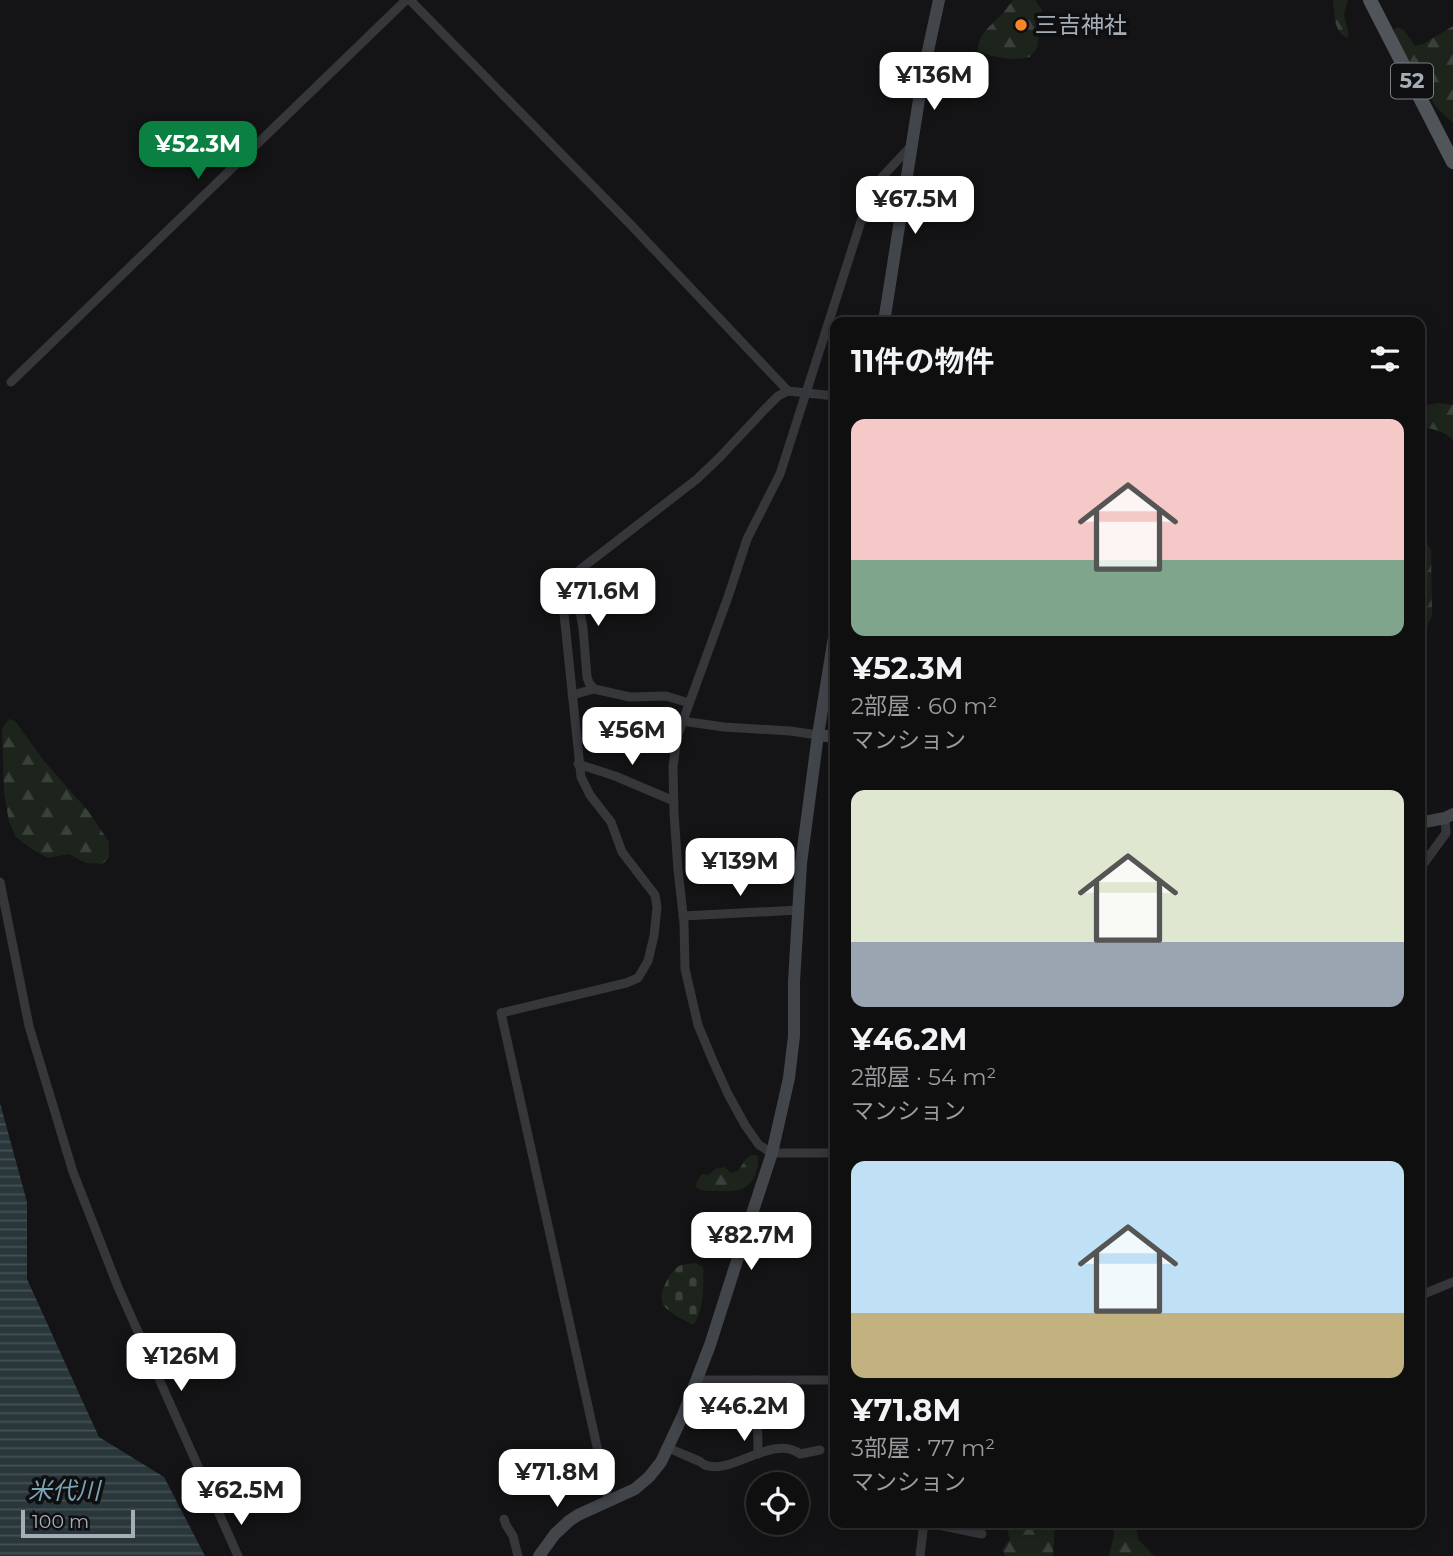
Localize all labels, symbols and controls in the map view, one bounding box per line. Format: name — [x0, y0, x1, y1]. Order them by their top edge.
place label: 三吉神社 — [1035, 11, 1127, 39]
marker: 三吉神社 — [1013, 17, 1029, 33]
pin: ¥136M — [885, 52, 983, 112]
text: ¥136M — [896, 61, 972, 89]
road number: 52 — [1391, 64, 1433, 98]
pin: ¥52.3M — [141, 122, 255, 181]
text: ¥52.3M — [155, 130, 241, 158]
pin: ¥67.5M — [858, 176, 972, 236]
text: ¥67.5M — [872, 185, 958, 213]
icon: filters — [1366, 340, 1404, 378]
text: 11件の物件 — [851, 343, 995, 380]
icon: home — [1065, 464, 1191, 590]
pin: ¥71.6M — [541, 568, 655, 628]
text: ¥71.6M — [556, 577, 640, 605]
text: ¥52.3M — [851, 650, 963, 687]
text: 2部屋 · 60 m² — [851, 692, 997, 720]
pin: ¥56M — [591, 708, 673, 767]
text: ¥56M — [598, 716, 666, 744]
text: マンション — [851, 726, 966, 754]
icon: home — [1065, 835, 1191, 961]
pin: ¥139M — [691, 838, 789, 898]
text: ¥139M — [702, 847, 778, 875]
text: ¥46.2M — [851, 1021, 967, 1058]
text: 2部屋 · 54 m² — [851, 1063, 996, 1091]
text: マンション — [851, 1097, 966, 1125]
icon: home — [1065, 1206, 1191, 1332]
pin: ¥82.7M — [694, 1212, 808, 1272]
text: ¥82.7M — [707, 1221, 795, 1249]
pin: ¥126M — [132, 1334, 230, 1393]
text: ¥126M — [143, 1342, 219, 1370]
pin: ¥46.2M — [687, 1384, 801, 1443]
text: ¥46.2M — [699, 1392, 789, 1420]
text: ¥71.8M — [851, 1392, 961, 1429]
text: 3部屋 · 77 m² — [851, 1434, 995, 1462]
pin: ¥71.8M — [500, 1450, 614, 1509]
text: ¥71.8M — [515, 1458, 599, 1486]
pin: ¥62.5M — [184, 1468, 298, 1527]
text: マンション — [851, 1468, 966, 1496]
map controls — [746, 1472, 809, 1535]
button: locate — [746, 1472, 809, 1535]
water label: 米代川 — [28, 1476, 103, 1505]
text: ¥62.5M — [198, 1476, 284, 1504]
scale bar — [21, 1507, 135, 1539]
text: 100 m — [32, 1510, 89, 1533]

